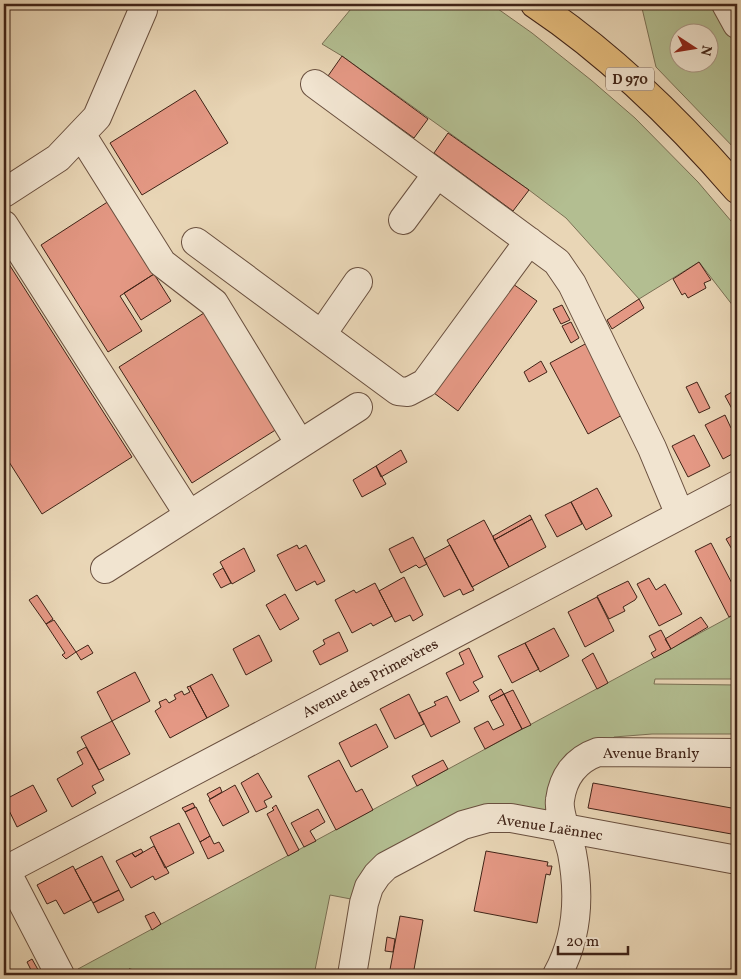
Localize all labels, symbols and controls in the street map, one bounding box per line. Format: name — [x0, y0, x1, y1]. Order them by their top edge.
north arrow — [668, 22, 718, 72]
text: N — [695, 43, 716, 57]
road number: D 970 — [606, 68, 654, 90]
street label: Avenue des Primevères — [299, 634, 443, 724]
street label: Avenue Branly — [603, 744, 699, 765]
street label: Avenue Laënnec — [495, 810, 604, 847]
scale bar — [558, 924, 628, 956]
text: 20 m — [566, 932, 599, 953]

